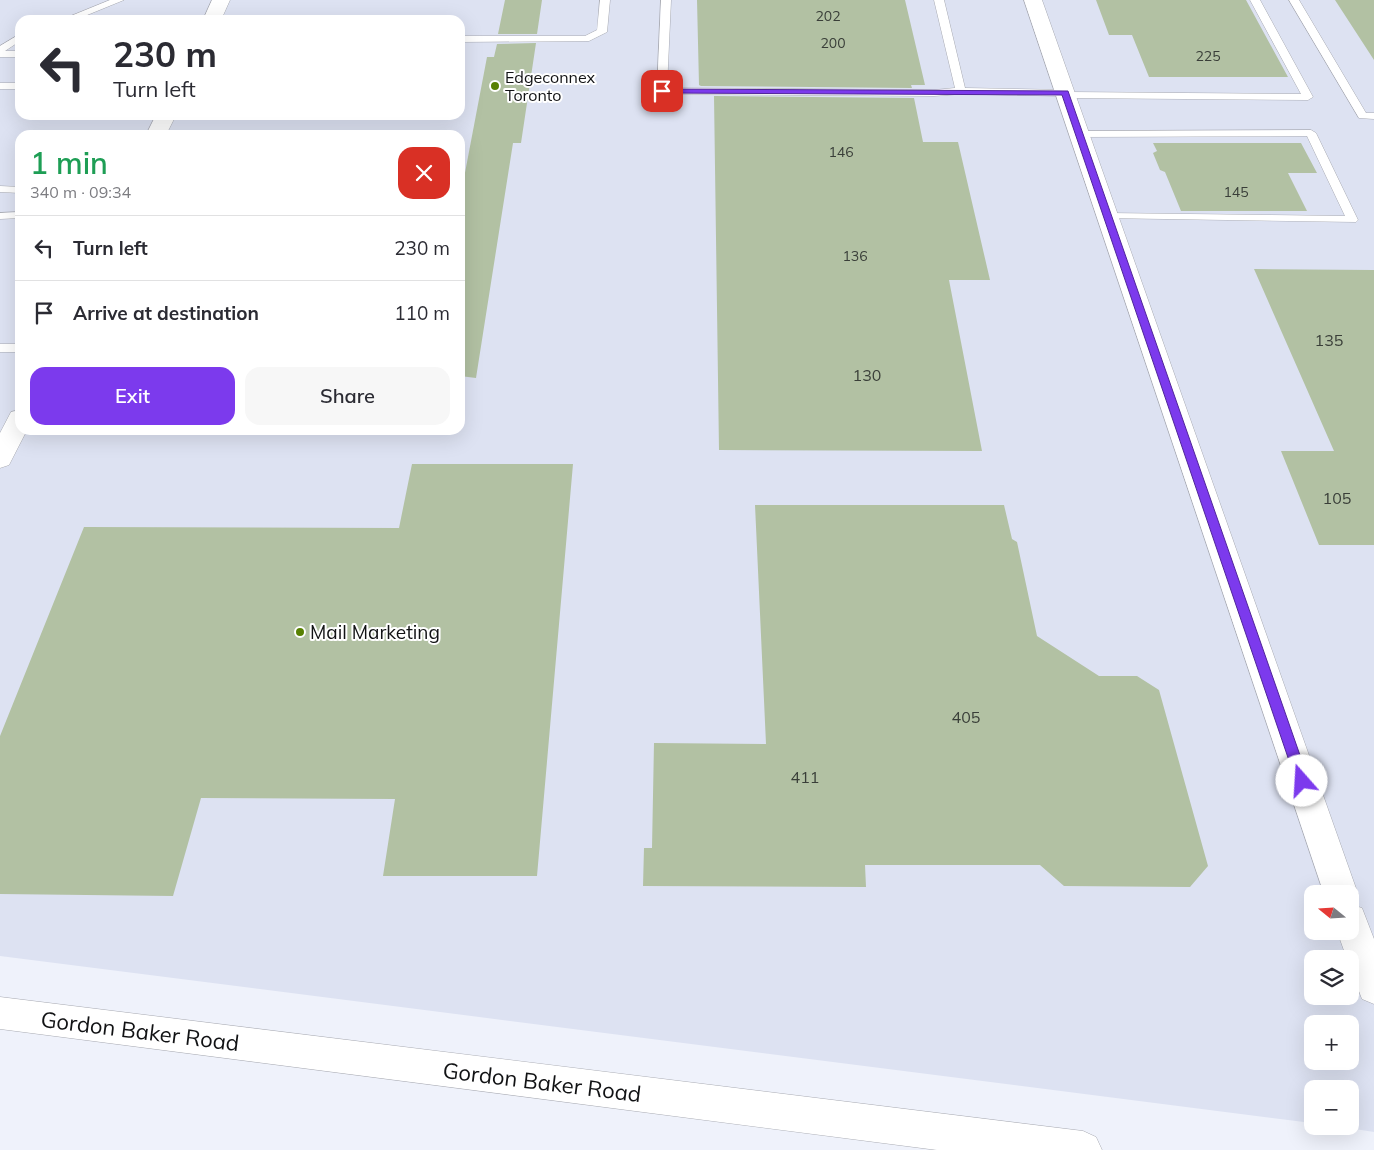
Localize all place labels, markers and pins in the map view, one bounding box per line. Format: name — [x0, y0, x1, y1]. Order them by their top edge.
place label: Edgeconnex Toronto — [505, 67, 596, 105]
pin — [641, 70, 683, 112]
marker: Edgeconnex Toronto — [489, 80, 501, 92]
place label: Mail Marketing — [310, 620, 440, 644]
marker: Mail Marketing — [294, 626, 306, 638]

